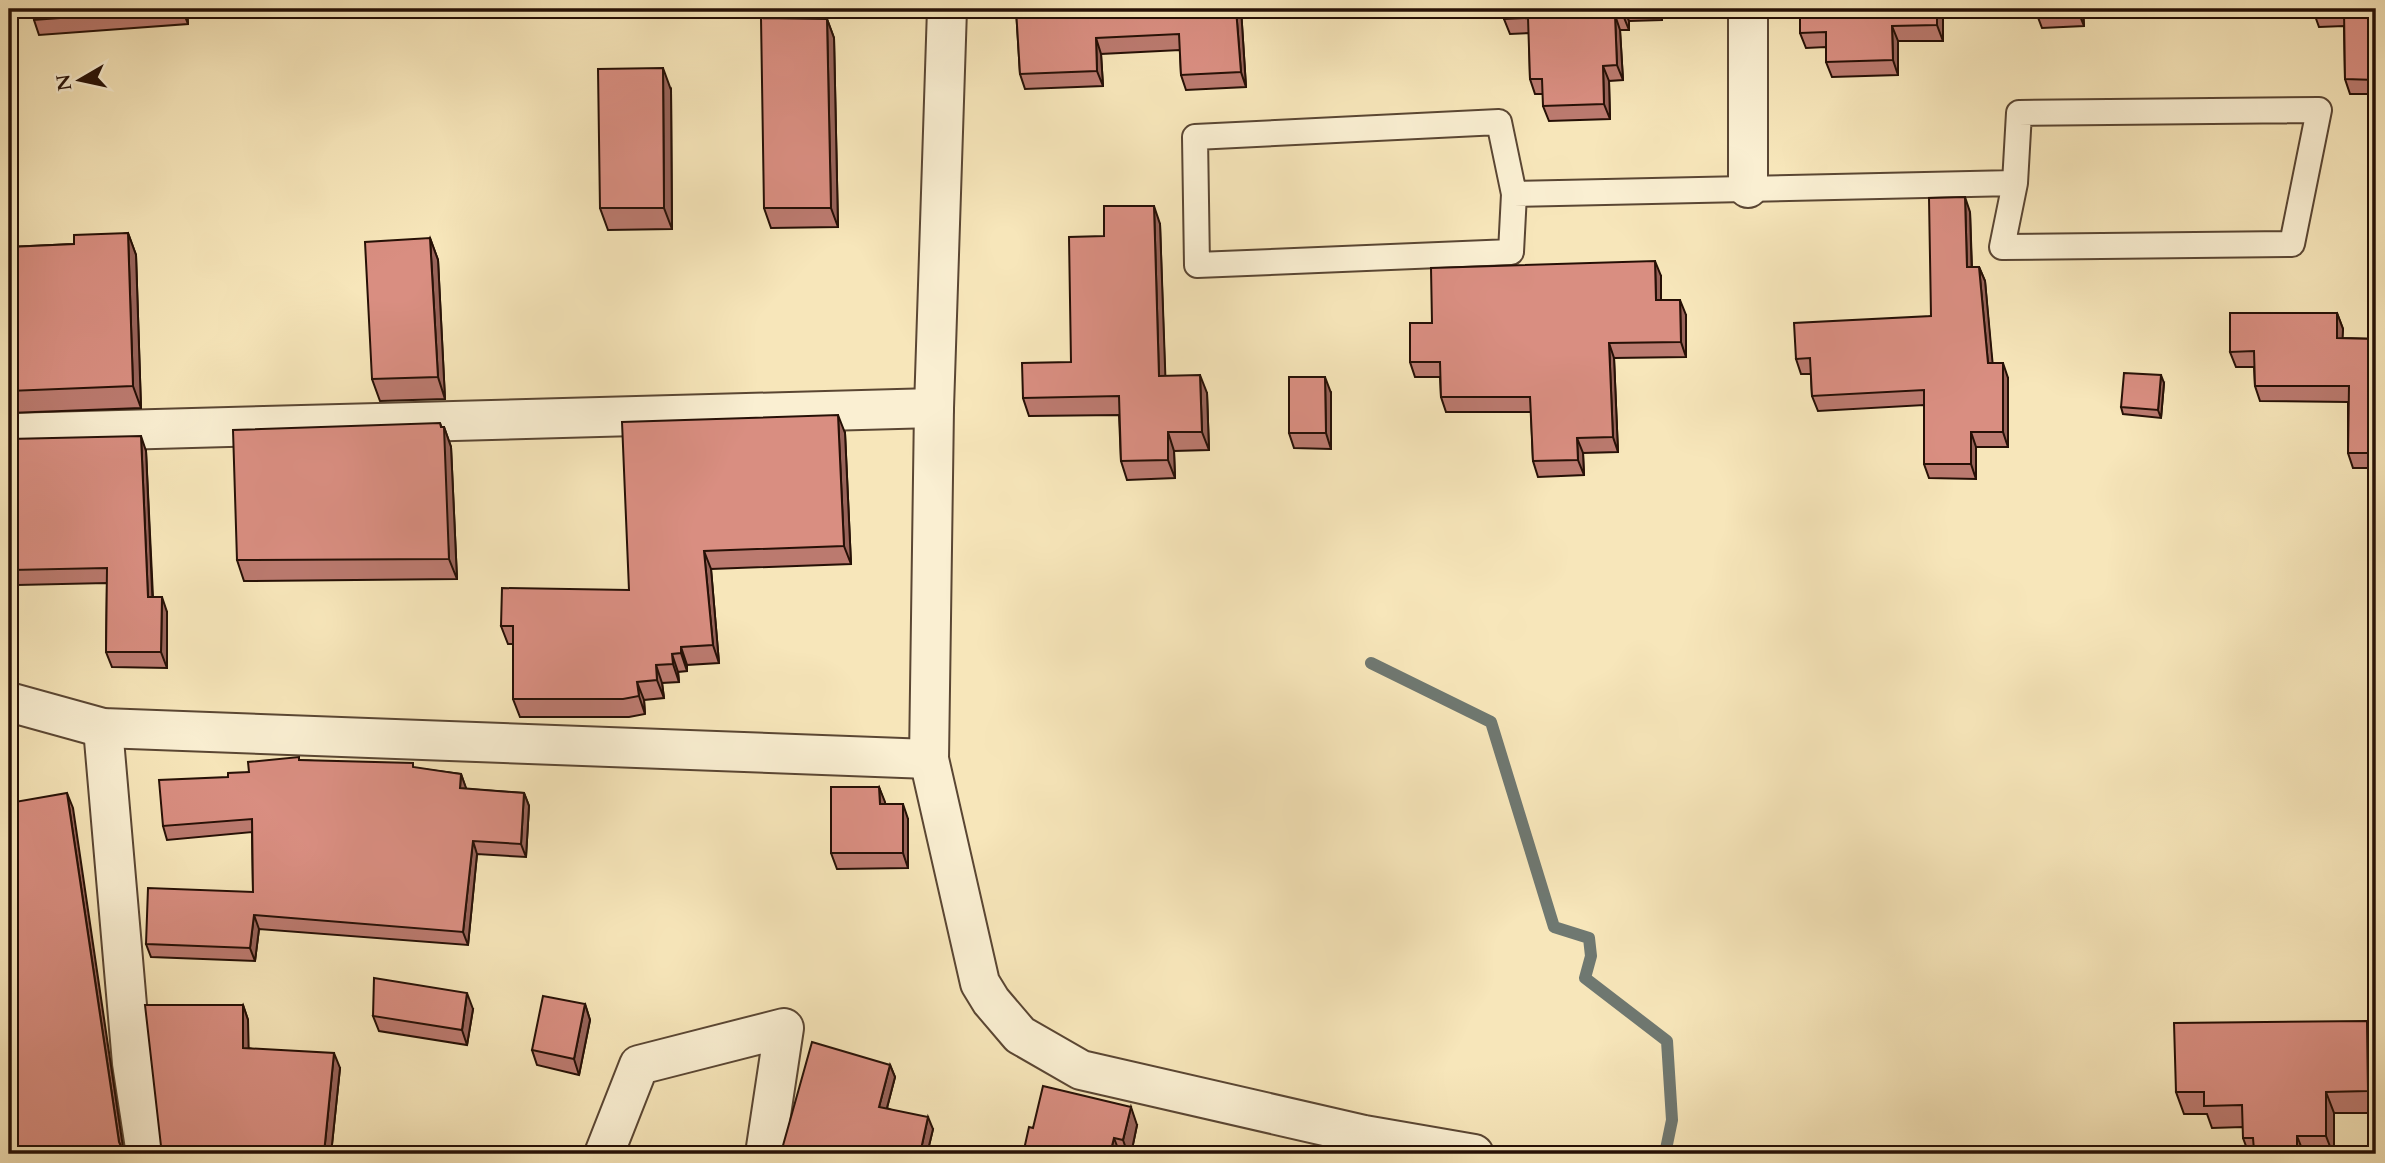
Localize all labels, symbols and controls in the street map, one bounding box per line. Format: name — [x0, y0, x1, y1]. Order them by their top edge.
north arrow — [46, 46, 116, 116]
text: N — [50, 72, 78, 93]

